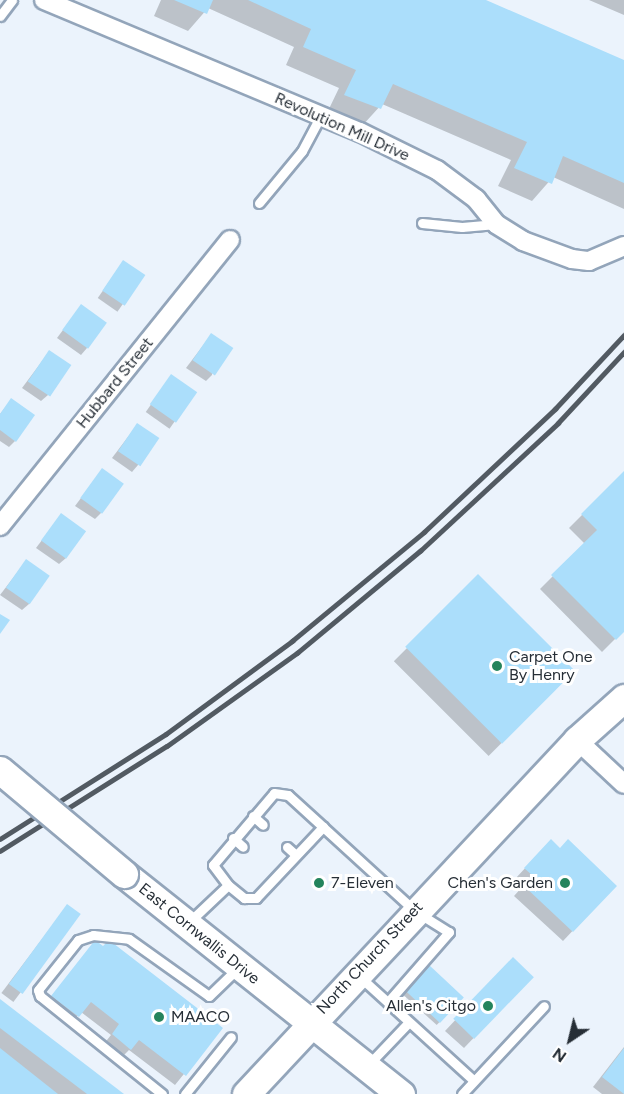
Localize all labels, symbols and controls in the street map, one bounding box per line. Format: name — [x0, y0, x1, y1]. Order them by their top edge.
street label: Revolution Mill Drive — [272, 89, 412, 165]
street label: Hubbard Street — [72, 334, 158, 432]
place label: Carpet One By Henry — [509, 647, 592, 685]
marker: Carpet One By Henry — [490, 659, 504, 673]
place label: 7-Eleven — [331, 873, 394, 893]
place label: Chen's Garden — [447, 873, 553, 893]
marker: 7-Eleven — [312, 876, 326, 890]
marker: Chen's Garden — [558, 876, 572, 890]
street label: East Cornwallis Drive — [135, 879, 263, 989]
street label: North Church Street — [313, 898, 427, 1018]
place label: Allen's Citgo — [386, 996, 476, 1016]
marker: Allen's Citgo — [481, 999, 495, 1013]
place label: MAACO — [171, 1007, 230, 1027]
marker: MAACO — [152, 1010, 166, 1024]
north arrow — [540, 1010, 600, 1070]
text: N — [549, 1044, 570, 1066]

